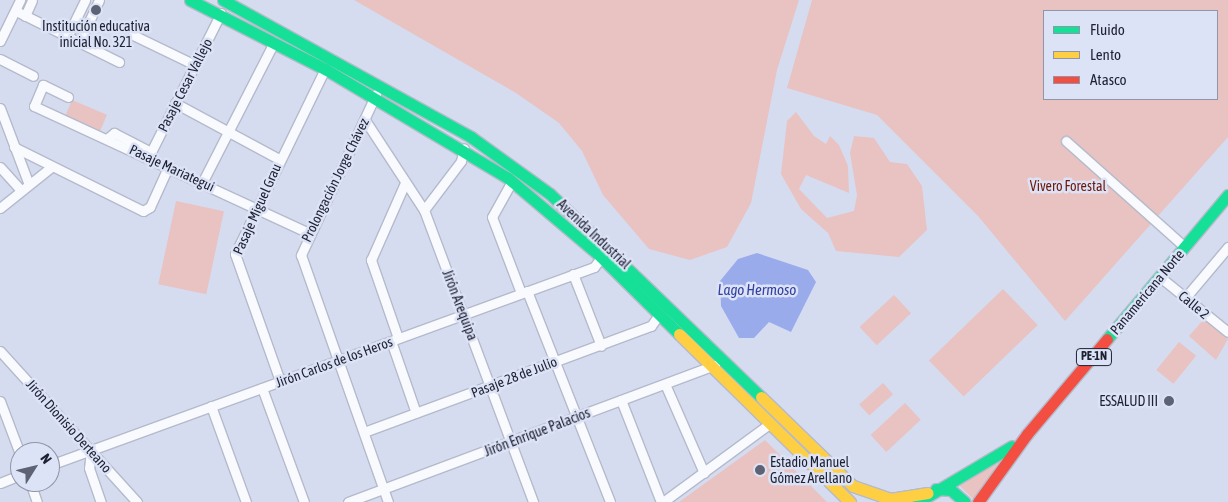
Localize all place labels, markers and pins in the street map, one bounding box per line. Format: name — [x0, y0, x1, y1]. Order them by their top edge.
marker: Institución educativa inicial No. 321 — [90, 4, 102, 16]
place label: Institución educativa inicial No. 321 — [42, 18, 150, 50]
place label: ESSALUD III — [1099, 393, 1158, 409]
marker: ESSALUD III — [1162, 394, 1176, 408]
place label: Estadio Manuel Gómez Arellano — [770, 454, 852, 487]
marker: Estadio Manuel Gómez Arellano — [754, 464, 766, 476]

